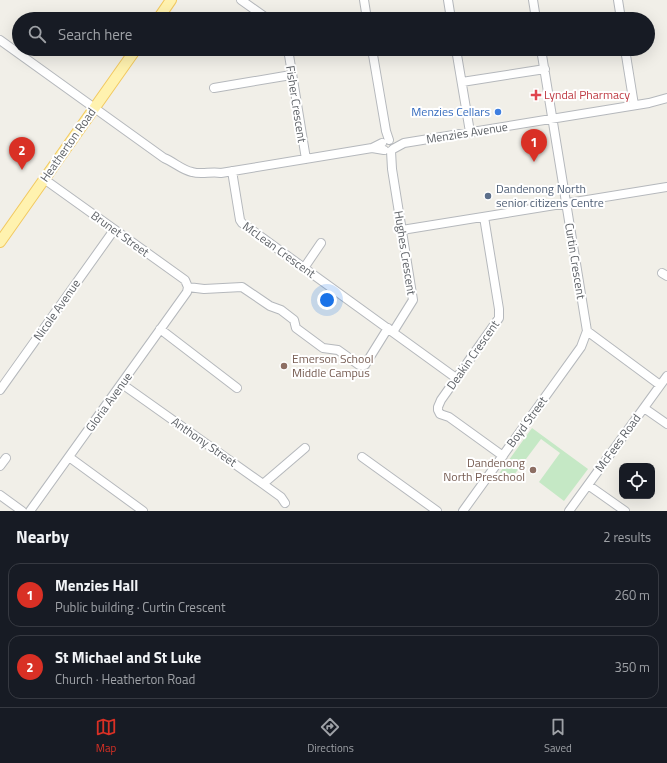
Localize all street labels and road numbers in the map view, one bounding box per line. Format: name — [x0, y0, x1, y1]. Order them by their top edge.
street label: Fisher Crescent — [281, 64, 312, 145]
street label: Heatherton Road — [35, 104, 100, 186]
street label: Menzies Avenue — [425, 117, 509, 148]
street label: Brunet Street — [87, 206, 154, 262]
street label: Hughes Crescent — [389, 209, 422, 297]
street label: McLean Crescent — [239, 217, 320, 283]
street label: Curtin Crescent — [560, 221, 591, 301]
street label: Nicole Avenue — [28, 275, 85, 344]
street label: Deakin Crescent — [442, 315, 504, 393]
street label: Gloria Avenue — [80, 368, 137, 435]
street label: Boyd Street — [502, 392, 552, 451]
street label: McFees Road — [590, 410, 645, 476]
street label: Anthony Street — [168, 412, 242, 472]

